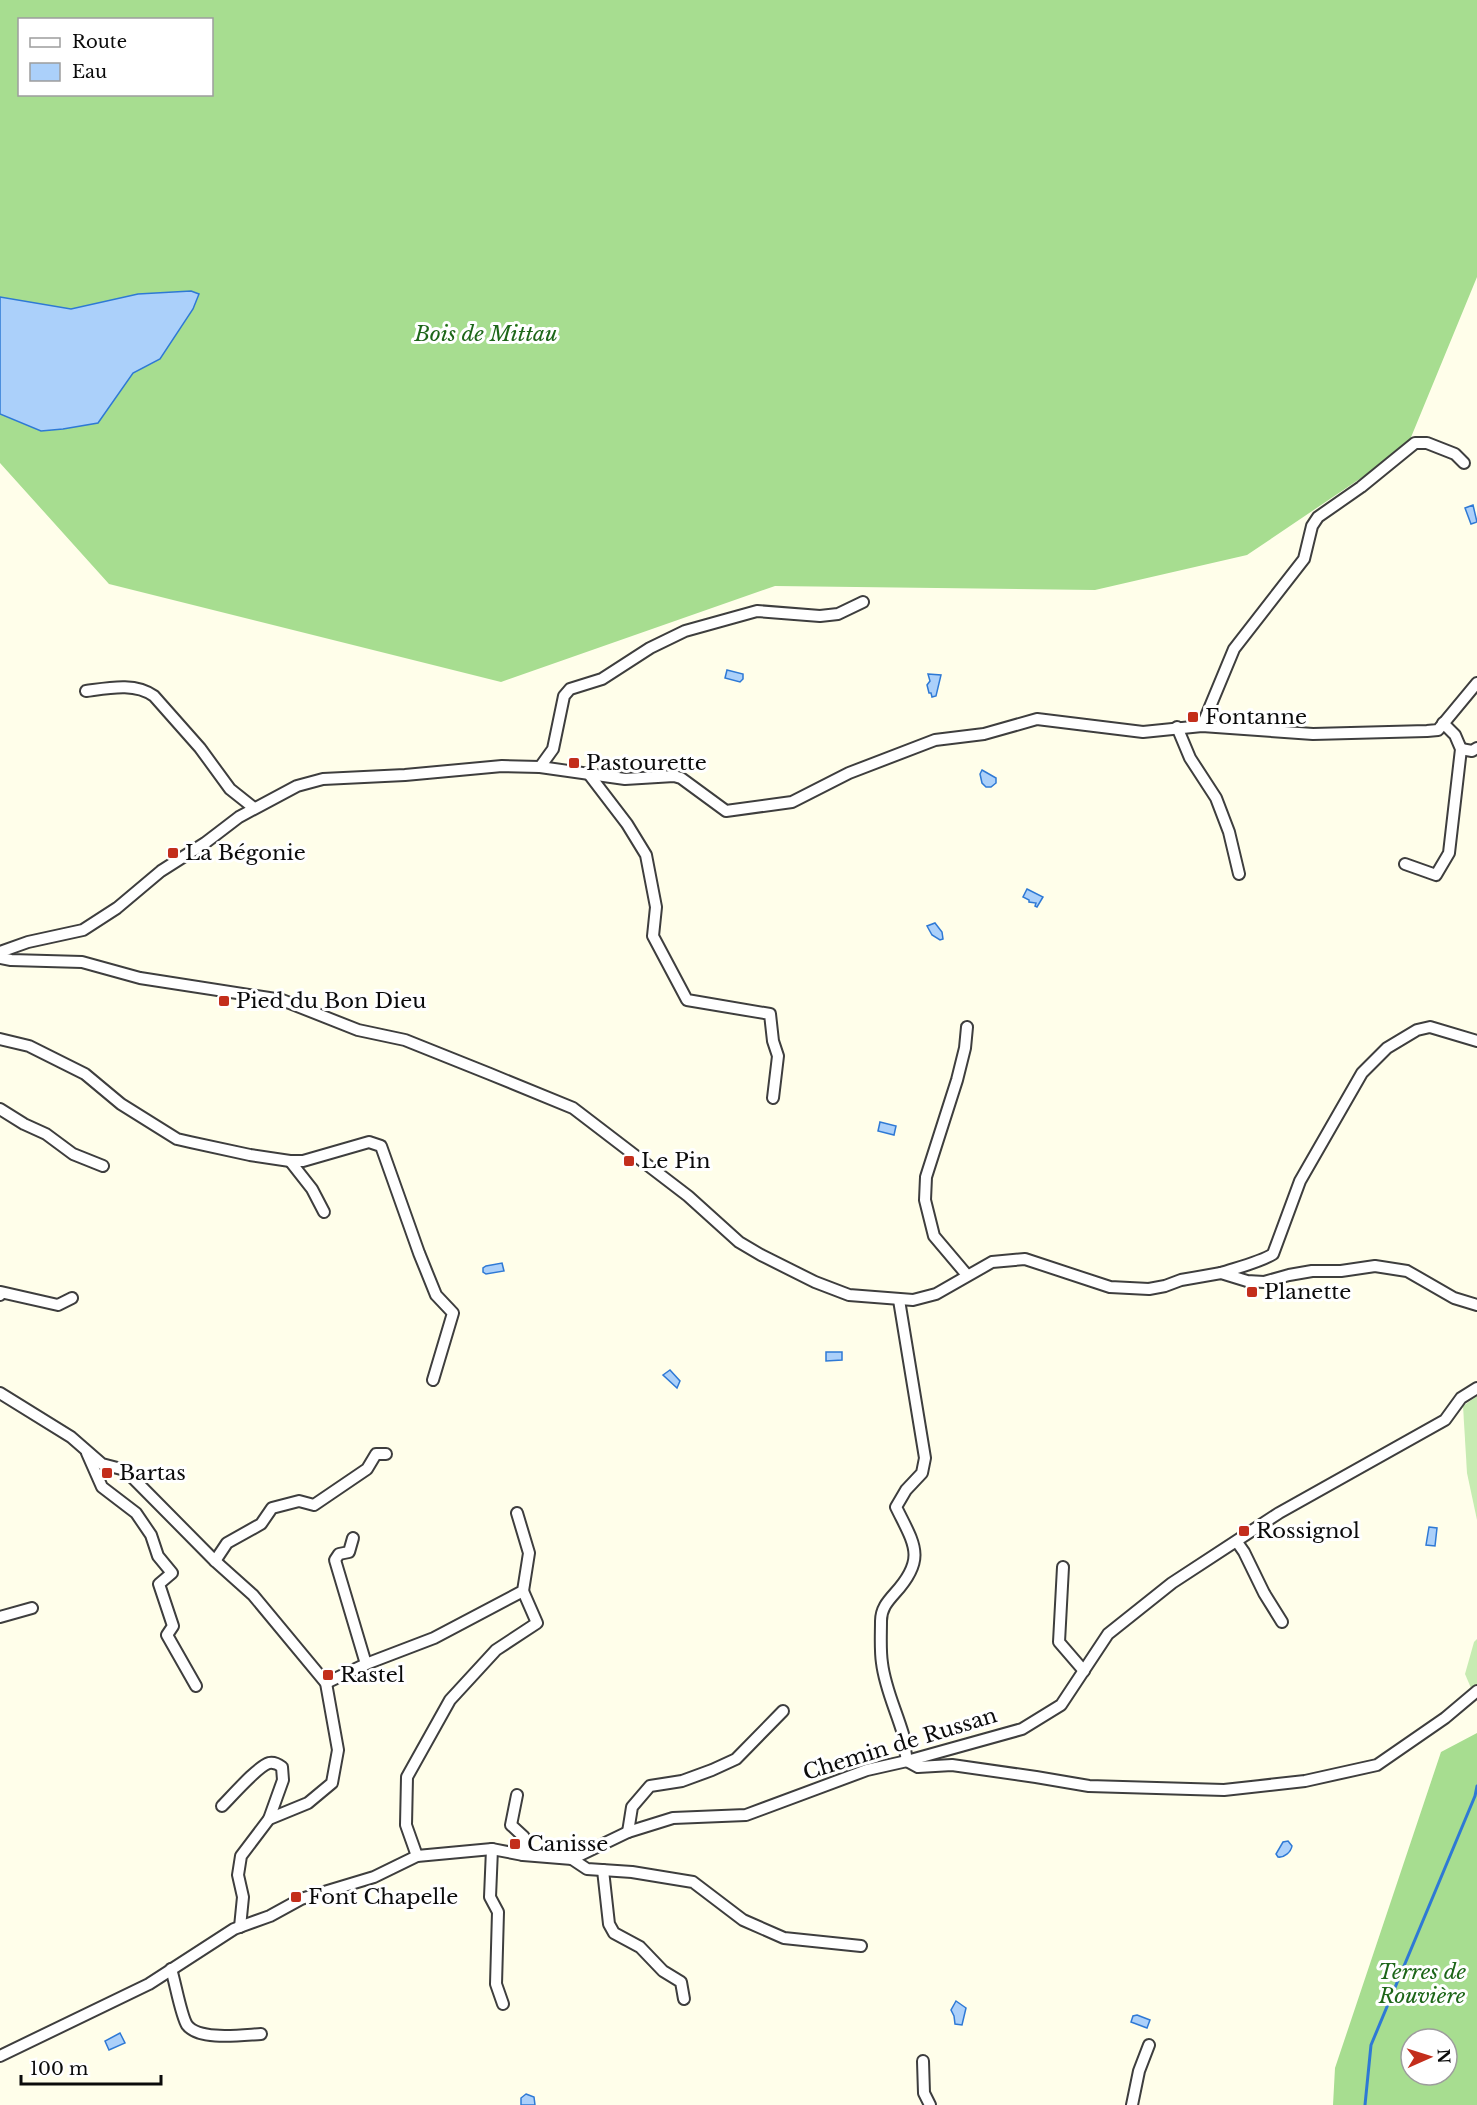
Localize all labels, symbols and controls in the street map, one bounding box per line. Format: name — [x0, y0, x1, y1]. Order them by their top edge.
legend — [18, 18, 213, 96]
text: Route — [72, 31, 127, 53]
text: Eau — [72, 61, 107, 83]
park label: Bois de Mittau — [414, 321, 558, 347]
place label: Fontanne — [1205, 704, 1307, 730]
marker: Fontanne — [1186, 710, 1200, 724]
place label: Pastourette — [586, 750, 707, 776]
marker: Pastourette — [567, 756, 581, 770]
place label: La Bégonie — [185, 840, 306, 866]
marker: La Bégonie — [166, 846, 180, 860]
place label: Pied du Bon Dieu — [236, 988, 426, 1014]
marker: Pied du Bon Dieu — [217, 994, 231, 1008]
place label: Le Pin — [641, 1148, 710, 1174]
marker: Le Pin — [622, 1154, 636, 1168]
place label: Planette — [1264, 1279, 1351, 1305]
marker: Planette — [1245, 1285, 1259, 1299]
place label: Bartas — [119, 1460, 186, 1486]
marker: Bartas — [100, 1466, 114, 1480]
place label: Rossignol — [1256, 1518, 1360, 1544]
marker: Rossignol — [1237, 1524, 1251, 1538]
place label: Rastel — [340, 1662, 405, 1688]
marker: Rastel — [321, 1668, 335, 1682]
street label: Chemin de Russan — [800, 1702, 1000, 1786]
place label: Canisse — [527, 1831, 608, 1857]
marker: Canisse — [508, 1837, 522, 1851]
place label: Font Chapelle — [308, 1884, 458, 1910]
marker: Font Chapelle — [289, 1890, 303, 1904]
park label: Terres de Rouvière — [1378, 1959, 1467, 2009]
north arrow — [1399, 2027, 1459, 2087]
scale bar — [21, 2048, 160, 2086]
text: N — [1434, 2048, 1454, 2064]
text: 100 m — [30, 2058, 88, 2080]

